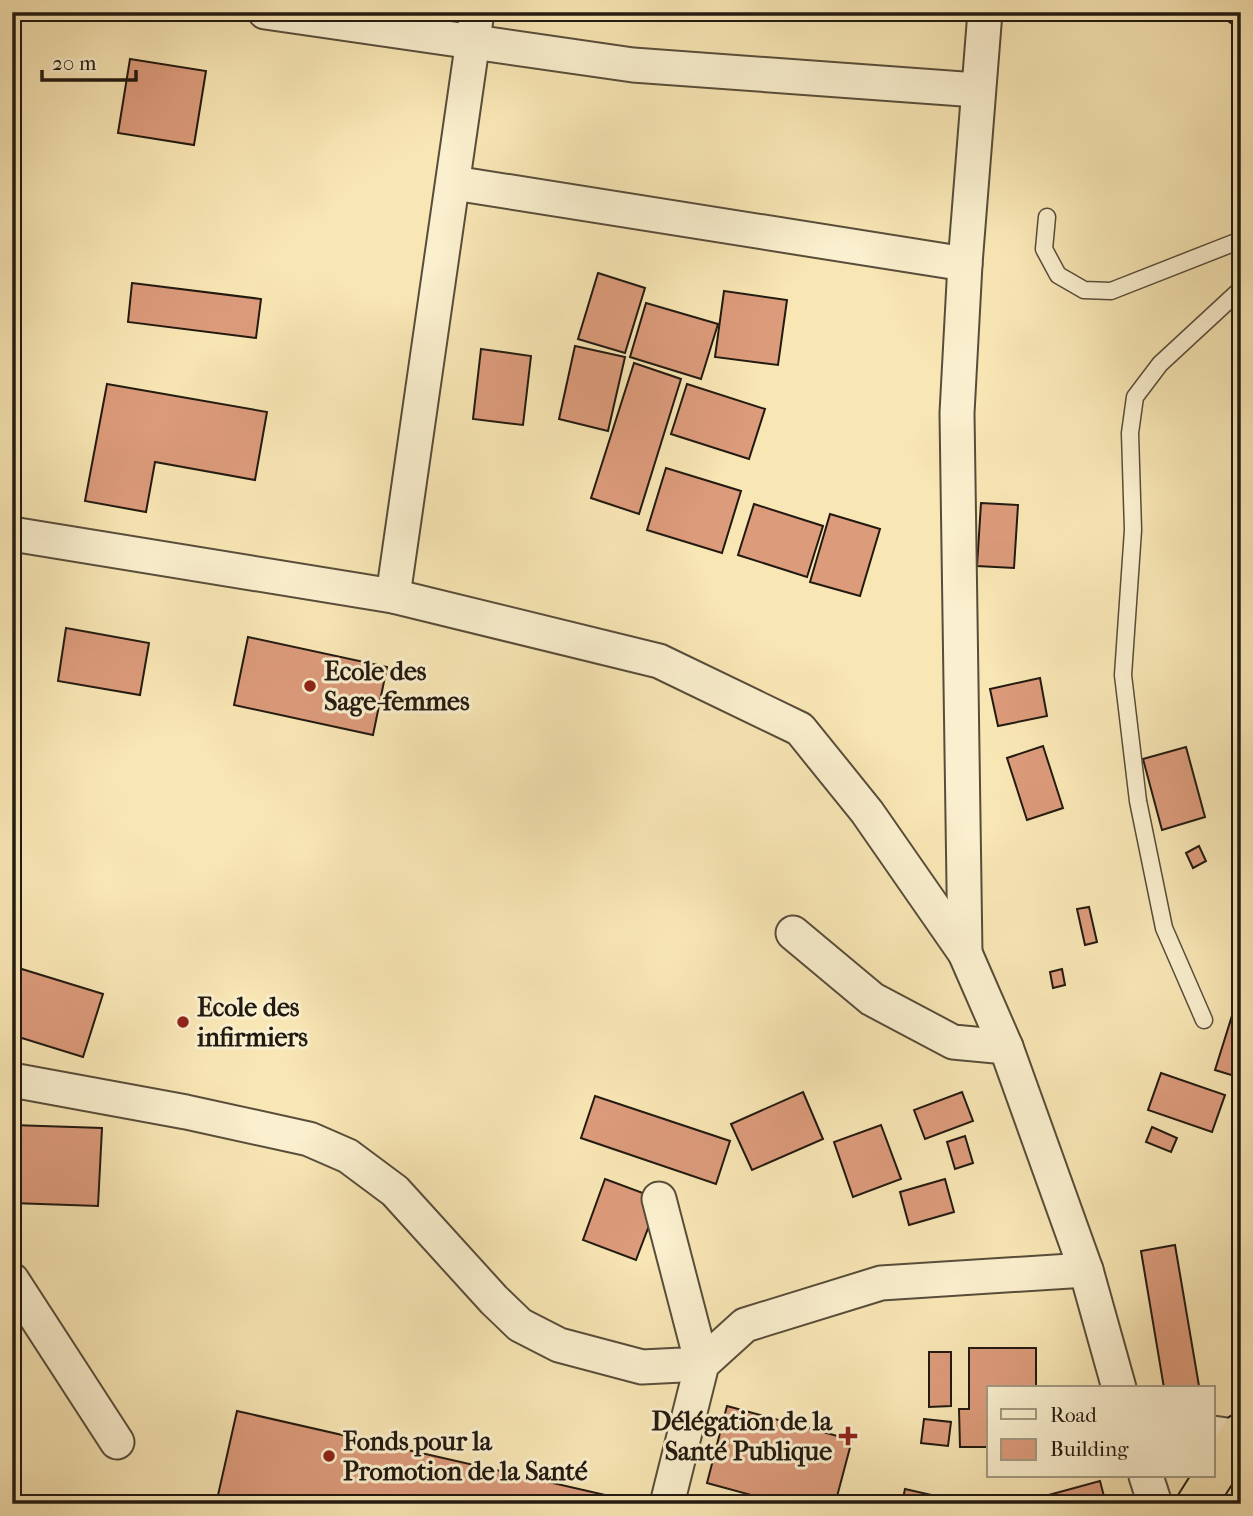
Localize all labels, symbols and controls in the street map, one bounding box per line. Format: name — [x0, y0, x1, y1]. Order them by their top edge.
scale bar — [42, 38, 136, 82]
text: 20 m — [52, 51, 97, 75]
place label: Ecole des Sage-femmes — [324, 656, 470, 717]
marker: Ecole des Sage-femmes — [302, 678, 318, 694]
place label: Ecole des infirmiers — [196, 992, 308, 1053]
marker: Ecole des infirmiers — [175, 1014, 191, 1030]
legend — [987, 1386, 1214, 1478]
text: Road — [1050, 1403, 1097, 1427]
place label: Délégation de la Santé Publique — [651, 1406, 833, 1467]
place label: Fonds pour la Promotion de la Santé — [342, 1426, 588, 1487]
marker: Délégation de la Santé Publique — [838, 1426, 858, 1446]
text: Building — [1050, 1437, 1129, 1461]
marker: Fonds pour la Promotion de la Santé — [321, 1448, 337, 1464]

